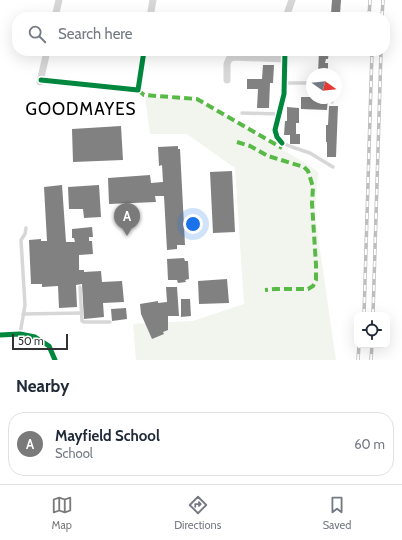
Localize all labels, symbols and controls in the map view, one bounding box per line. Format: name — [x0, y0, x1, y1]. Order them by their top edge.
search box — [12, 12, 390, 56]
icon: search — [26, 23, 48, 45]
text: Search here — [58, 25, 133, 43]
north arrow — [306, 68, 342, 104]
district label: GOODMAYES — [25, 99, 137, 119]
pin: A — [114, 203, 140, 236]
your location — [183, 214, 203, 234]
map controls — [354, 312, 390, 348]
button: locate — [354, 312, 390, 348]
scale bar — [12, 332, 68, 351]
text: 50 m — [18, 334, 44, 348]
text: Nearby — [16, 376, 69, 396]
text: Mayfield School — [55, 427, 160, 445]
text: A — [26, 436, 34, 452]
text: 60 m — [354, 436, 385, 452]
text: School — [55, 445, 93, 461]
tab: Map — [51, 494, 73, 532]
tab: Directions — [174, 494, 221, 532]
tab: Saved — [323, 494, 351, 532]

